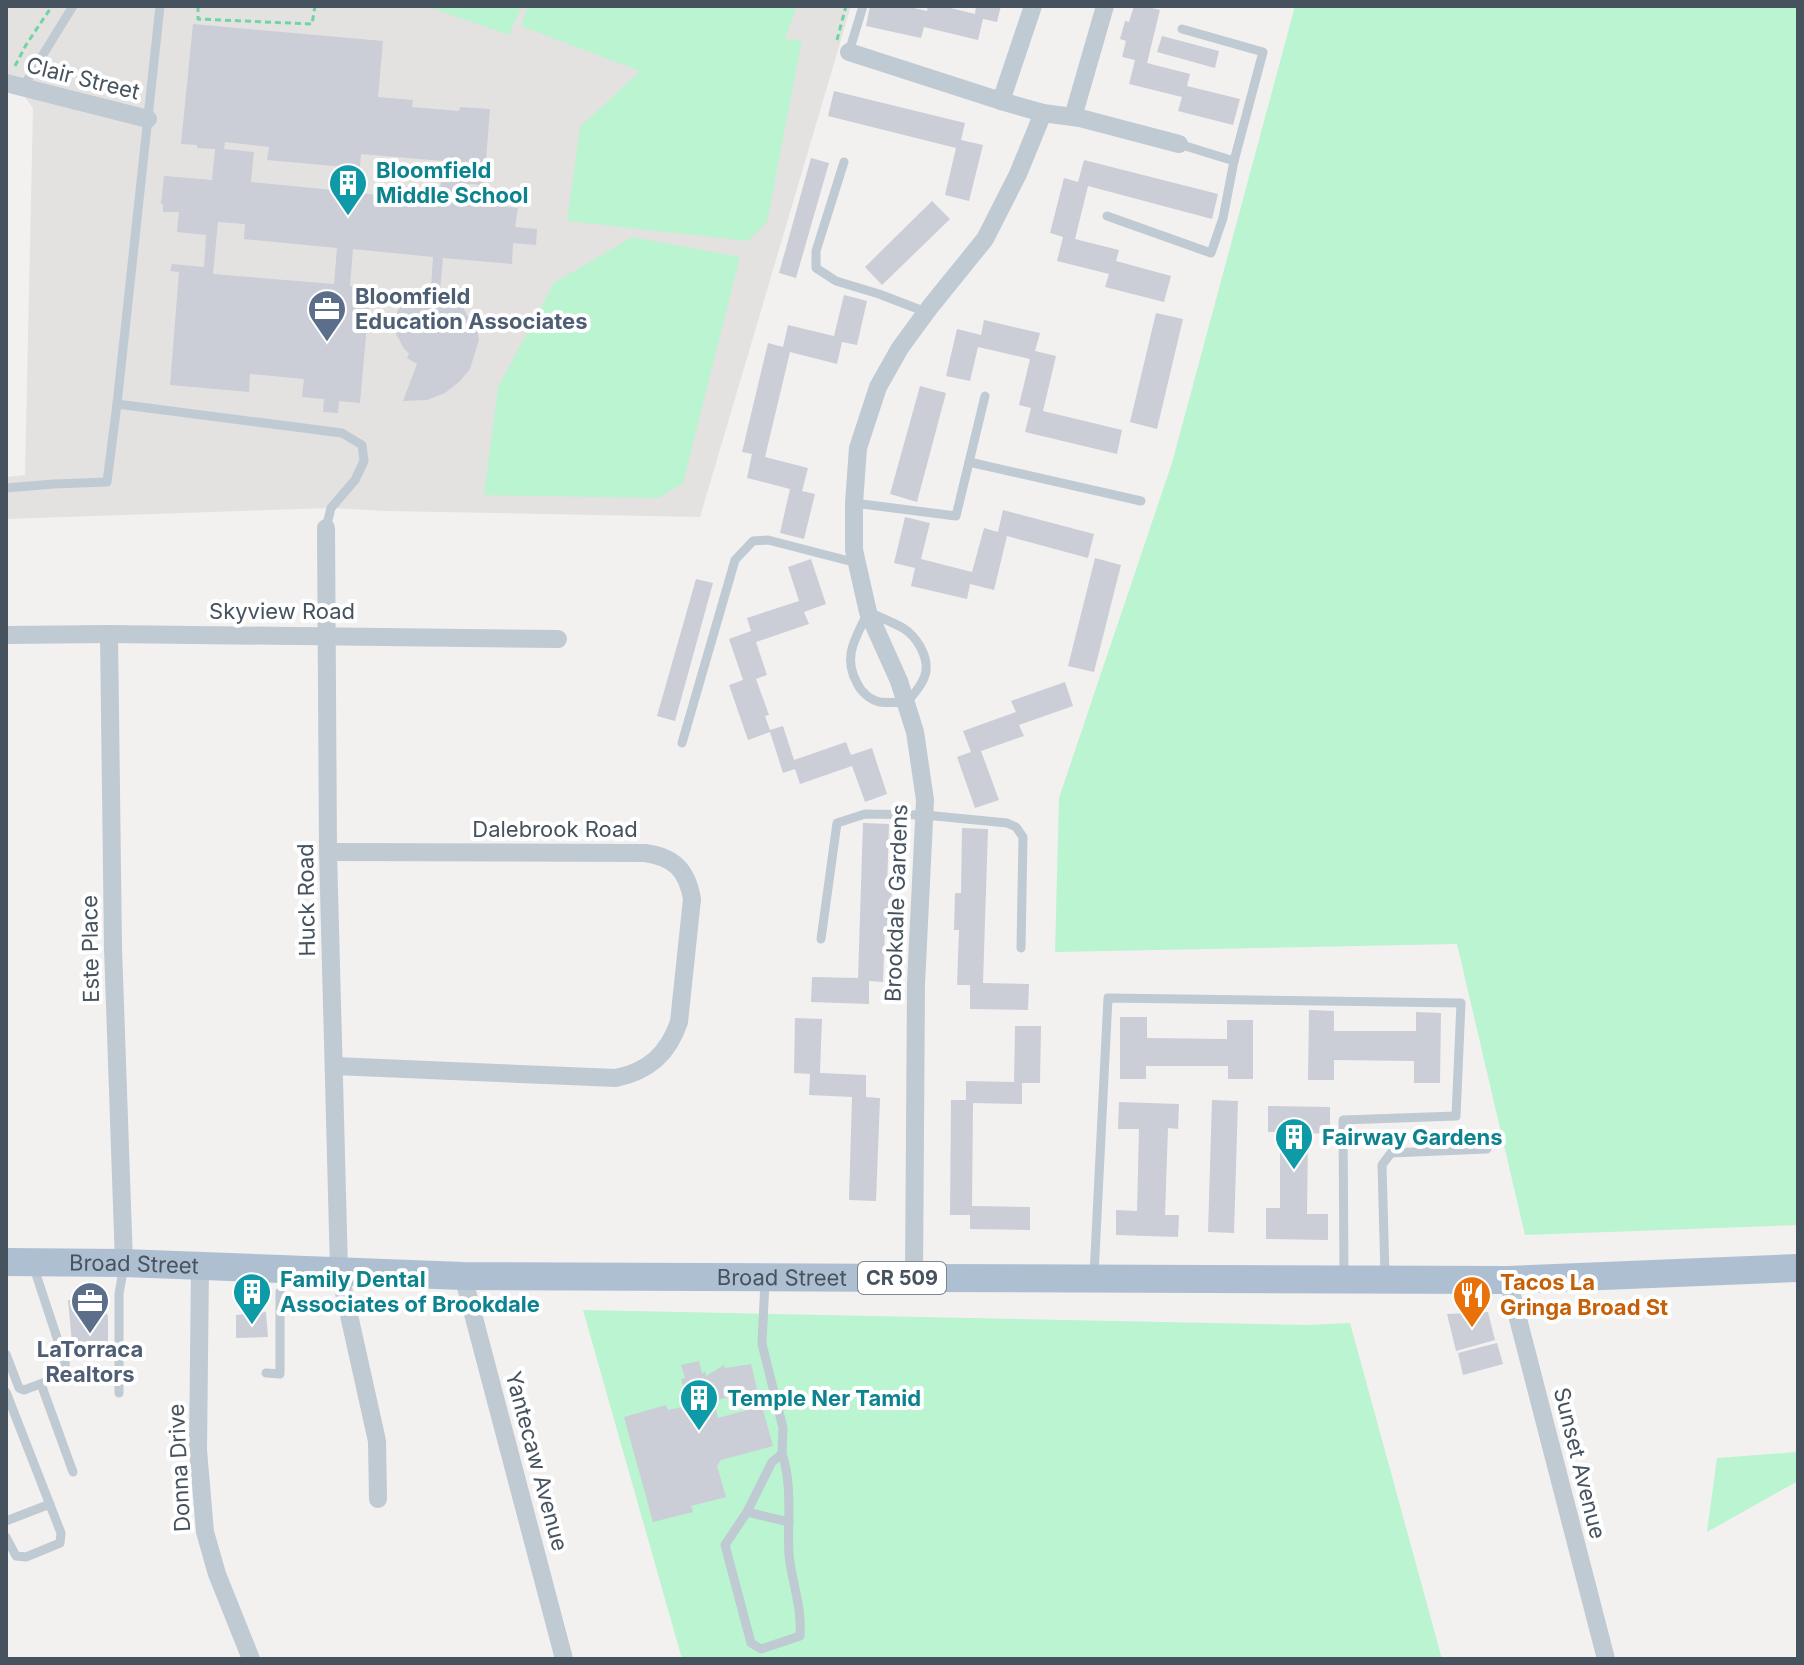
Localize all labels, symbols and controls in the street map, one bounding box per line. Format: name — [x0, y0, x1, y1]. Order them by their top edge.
street label: Clair Street — [24, 51, 142, 105]
place label: Bloomfield Middle School — [376, 157, 528, 208]
building icon: Bloomfield Middle School — [327, 162, 369, 217]
place label: Bloomfield Education Associates — [355, 283, 588, 334]
office icon: Bloomfield Education Associates — [306, 288, 348, 343]
street label: Skyview Road — [209, 598, 355, 624]
street label: Brookdale Gardens — [880, 804, 912, 1002]
street label: Dalebrook Road — [472, 816, 638, 842]
street label: Huck Road — [292, 843, 320, 957]
street label: Este Place — [76, 895, 104, 1003]
building icon: Fairway Gardens — [1273, 1116, 1315, 1171]
place label: Fairway Gardens — [1322, 1124, 1503, 1150]
street label: Broad Street — [69, 1250, 199, 1279]
road number: CR 509 — [858, 1262, 946, 1294]
street label: Broad Street — [717, 1264, 847, 1291]
place label: Family Dental Associates of Brookdale — [280, 1266, 540, 1317]
place label: Tacos La Gringa Broad St — [1500, 1269, 1668, 1320]
building icon: Family Dental Associates of Brookdale — [231, 1271, 273, 1326]
restaurant icon: Tacos La Gringa Broad St — [1451, 1274, 1493, 1329]
office icon: LaTorraca Realtors — [69, 1280, 111, 1335]
place label: LaTorraca Realtors — [37, 1336, 143, 1387]
street label: Yantecaw Avenue — [500, 1368, 574, 1554]
building icon: Temple Ner Tamid — [678, 1377, 720, 1432]
place label: Temple Ner Tamid — [727, 1385, 921, 1411]
street label: Sunset Avenue — [1549, 1385, 1611, 1541]
street label: Donna Drive — [163, 1403, 195, 1533]

